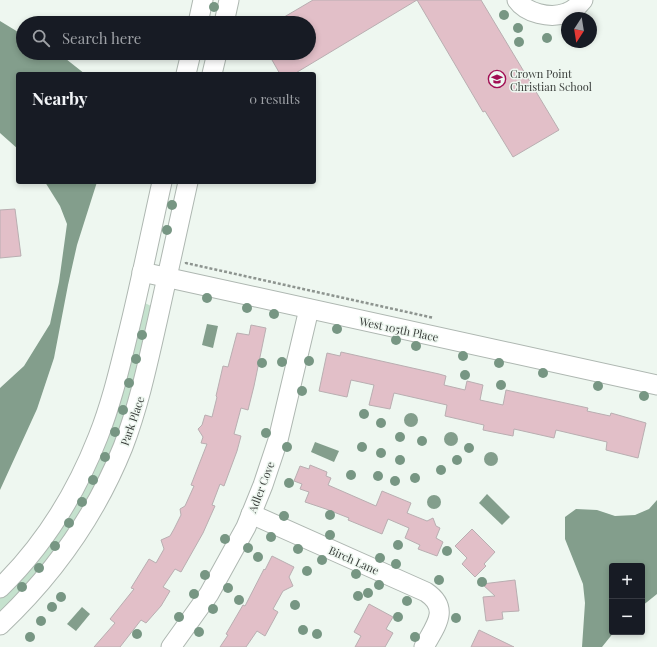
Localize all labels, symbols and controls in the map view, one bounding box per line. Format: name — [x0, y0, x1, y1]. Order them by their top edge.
north arrow — [561, 12, 597, 48]
search box — [16, 16, 316, 60]
icon: search — [30, 27, 52, 49]
text: Search here — [62, 28, 141, 48]
place label: Crown Point Christian School — [510, 66, 592, 94]
school or university icon: Crown Point Christian School — [487, 69, 507, 89]
text: Nearby — [32, 87, 87, 109]
text: 0 results — [249, 90, 300, 107]
street label: West 105th Place — [357, 313, 440, 345]
street label: Park Place — [117, 394, 148, 448]
street label: Adler Cove — [244, 459, 278, 516]
street label: Birch Lane — [327, 542, 382, 578]
map controls — [609, 563, 645, 635]
button: + — [609, 563, 645, 599]
button: − — [609, 599, 645, 635]

